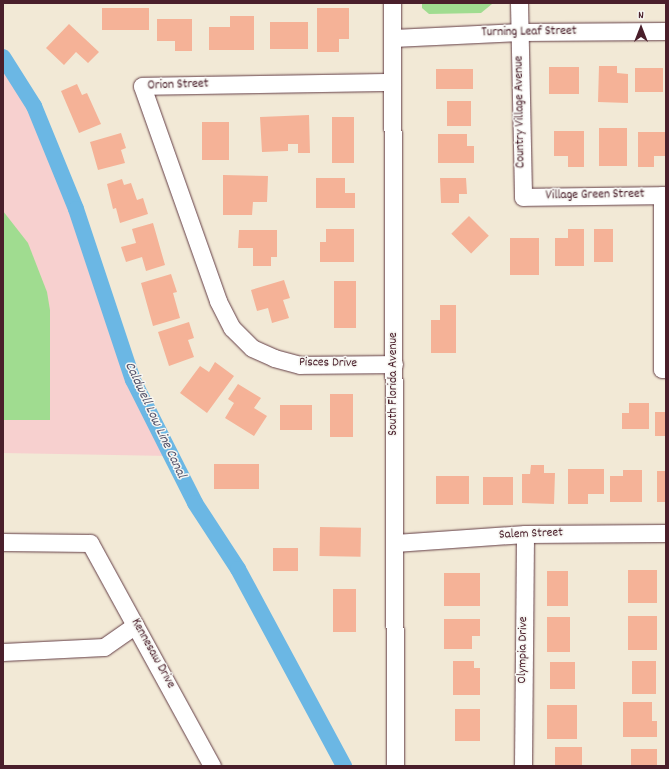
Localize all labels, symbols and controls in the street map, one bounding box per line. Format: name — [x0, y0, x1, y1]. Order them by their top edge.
north arrow — [621, 8, 661, 48]
text: N — [638, 8, 644, 24]
street label: Turning Leaf Street — [481, 24, 577, 42]
street label: Country Village Avenue — [512, 56, 530, 168]
street label: Orion Street — [147, 77, 209, 95]
street label: Village Green Street — [546, 187, 644, 205]
street label: South Florida Avenue — [386, 332, 402, 436]
street label: Pisces Drive — [299, 356, 357, 372]
water label: Caldwell Low Line Canal — [121, 359, 189, 481]
street label: Salem Street — [499, 526, 563, 544]
street label: Kennesaw Drive — [126, 616, 178, 692]
street label: Olympia Drive — [516, 616, 532, 684]

